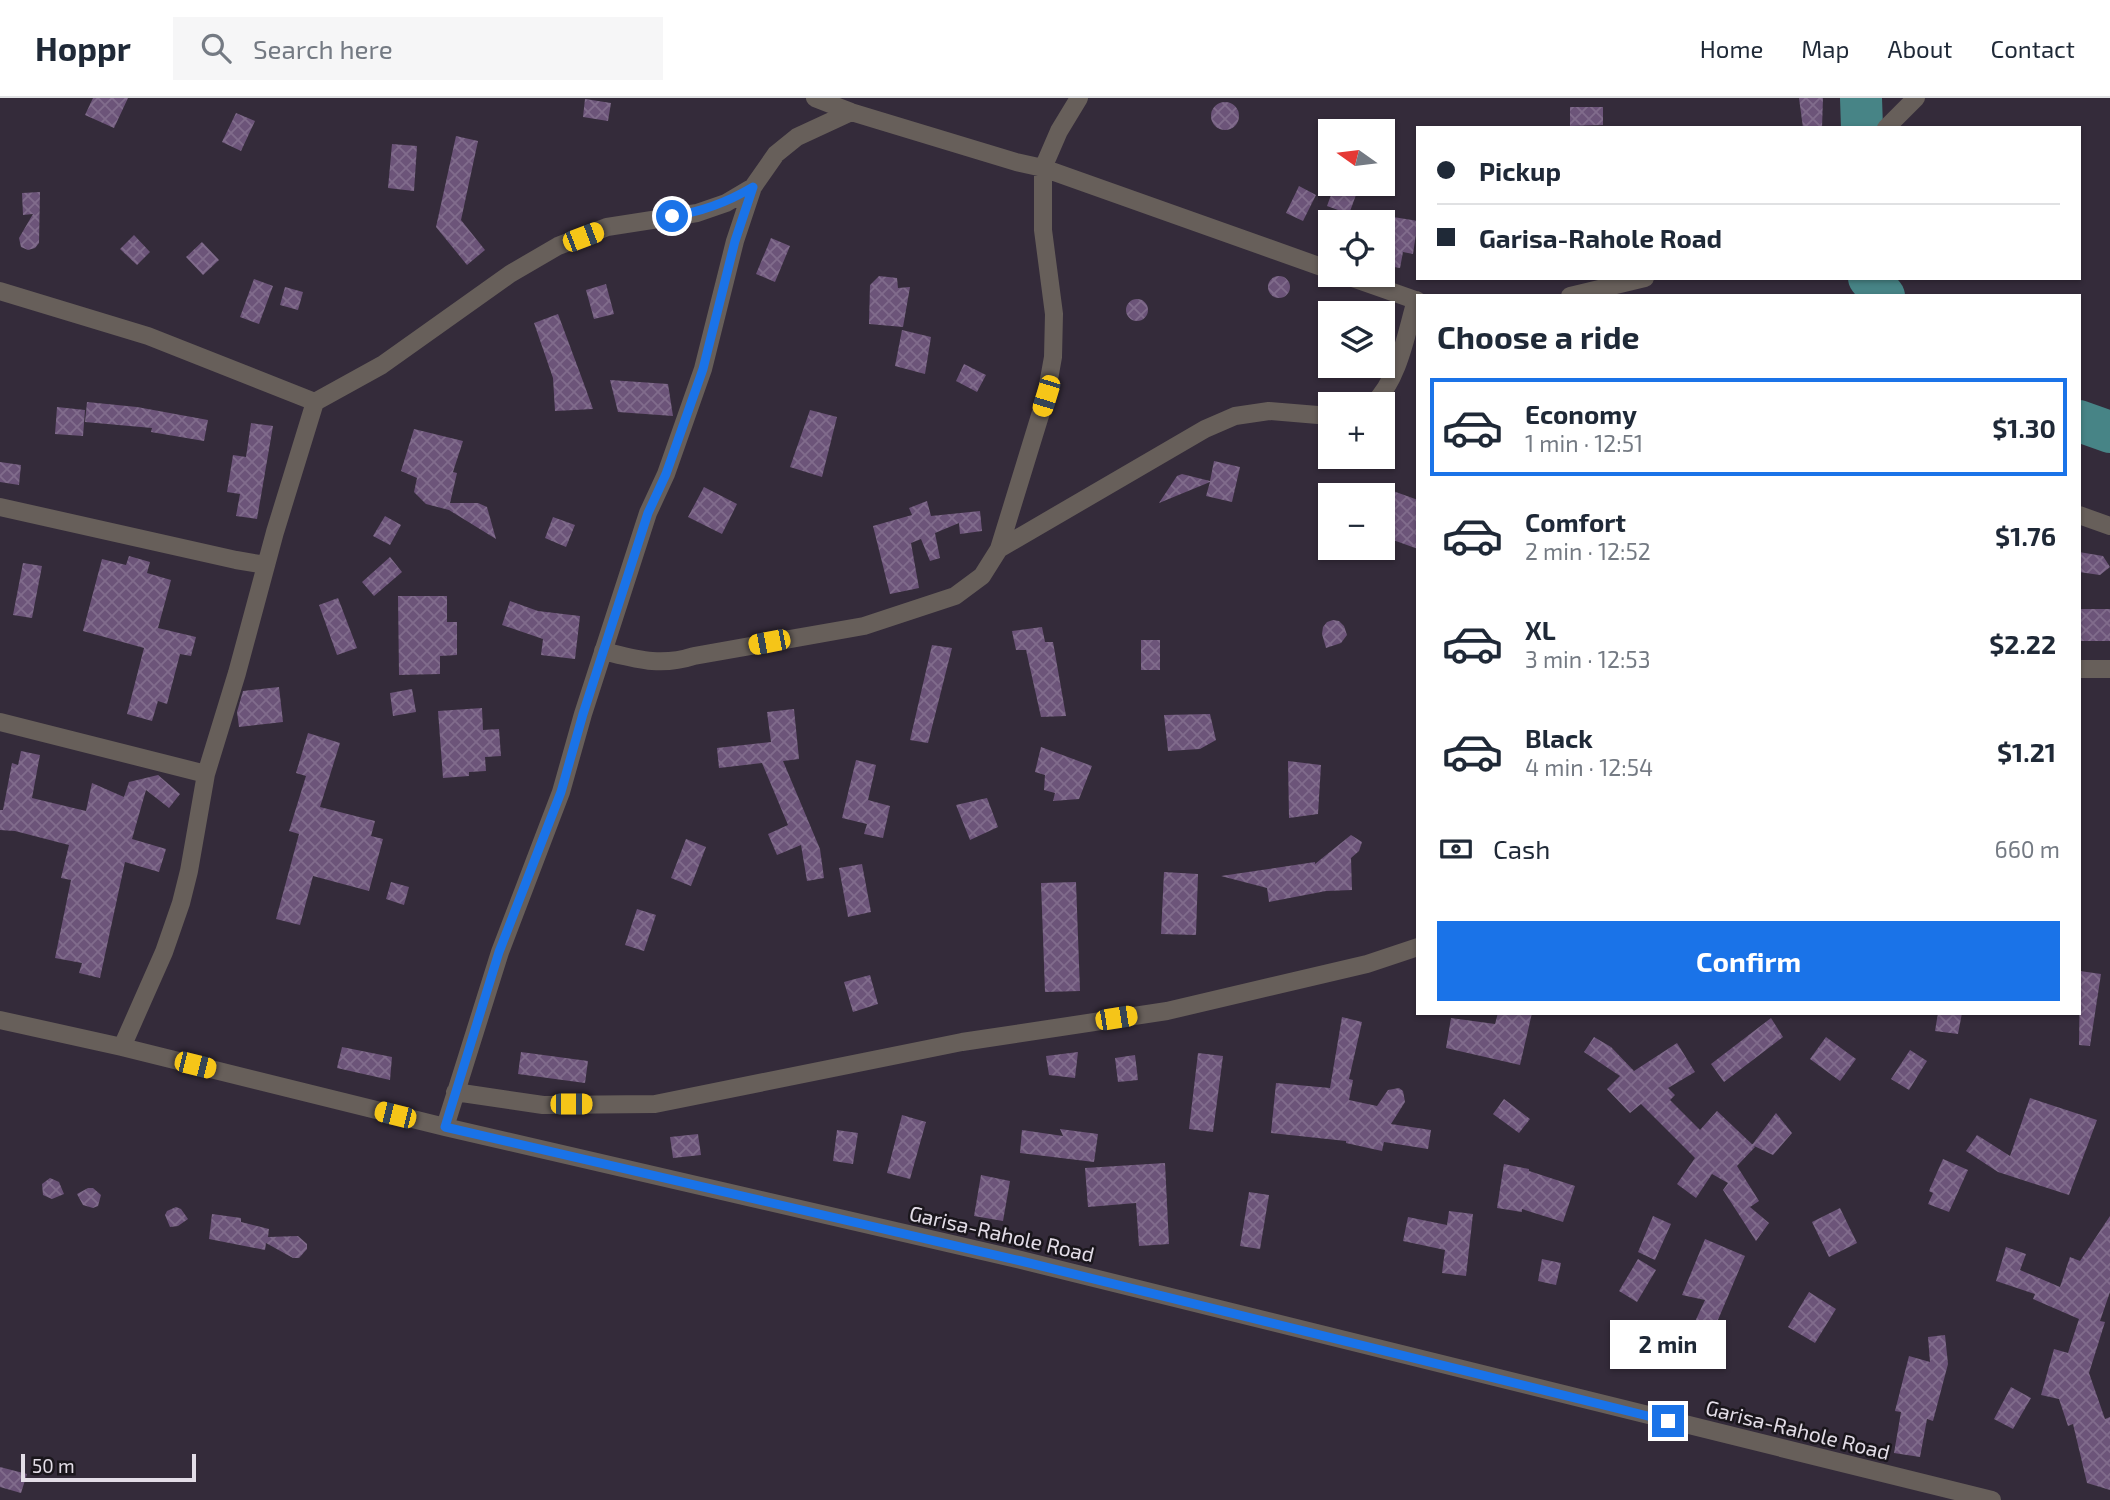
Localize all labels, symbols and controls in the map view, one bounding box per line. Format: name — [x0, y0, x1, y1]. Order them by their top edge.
search box — [173, 17, 663, 80]
text: Hoppr — [35, 28, 131, 68]
icon: search — [197, 29, 235, 67]
text: Search here — [253, 33, 393, 64]
text: Home — [1700, 34, 1763, 63]
text: Map — [1801, 34, 1849, 63]
text: About — [1887, 34, 1953, 63]
text: Contact — [1991, 34, 2075, 63]
north arrow — [1318, 119, 1395, 196]
map controls — [1318, 119, 1395, 560]
text: Pickup — [1479, 155, 1561, 186]
route start — [656, 200, 688, 232]
button: locate — [1318, 210, 1395, 287]
car — [560, 220, 607, 254]
text: Garisa-Rahole Road — [1479, 222, 1722, 253]
button: layers — [1318, 301, 1395, 378]
text: Choose a ride — [1437, 317, 1640, 355]
car — [1030, 373, 1063, 419]
button: + — [1318, 392, 1395, 469]
icon: car — [1441, 396, 1504, 459]
text: Economy — [1525, 398, 1637, 429]
text: $1.30 — [1992, 412, 2056, 443]
text: 1 min · 12:51 — [1525, 429, 1643, 457]
button: − — [1318, 483, 1395, 560]
icon: car — [1441, 504, 1504, 567]
text: Comfort — [1525, 506, 1626, 537]
text: $1.76 — [1995, 520, 2056, 551]
text: 2 min · 12:52 — [1525, 537, 1651, 565]
icon: car — [1441, 612, 1504, 675]
text: XL — [1525, 614, 1556, 645]
car — [747, 628, 792, 656]
text: $2.22 — [1989, 628, 2056, 659]
text: 3 min · 12:53 — [1525, 645, 1650, 673]
icon: car — [1441, 720, 1504, 783]
text: Black — [1525, 722, 1593, 753]
text: $1.21 — [1997, 736, 2056, 767]
text: 4 min · 12:54 — [1525, 753, 1653, 781]
icon: cash — [1437, 830, 1475, 868]
text: Cash — [1493, 833, 1550, 864]
text: 660 m — [1995, 835, 2060, 863]
button: Confirm — [1437, 921, 2060, 1001]
car — [1094, 1004, 1139, 1032]
car — [173, 1050, 218, 1080]
car — [551, 1094, 593, 1115]
car — [373, 1100, 418, 1130]
street label: Garisa-Rahole Road — [907, 1200, 1097, 1266]
callout: 2 min — [1610, 1320, 1726, 1368]
text: 2 min — [1639, 1330, 1697, 1358]
street label: Garisa-Rahole Road — [1703, 1394, 1893, 1464]
route end — [1652, 1405, 1684, 1437]
scale bar — [21, 1451, 196, 1483]
text: 50 m — [32, 1454, 75, 1477]

